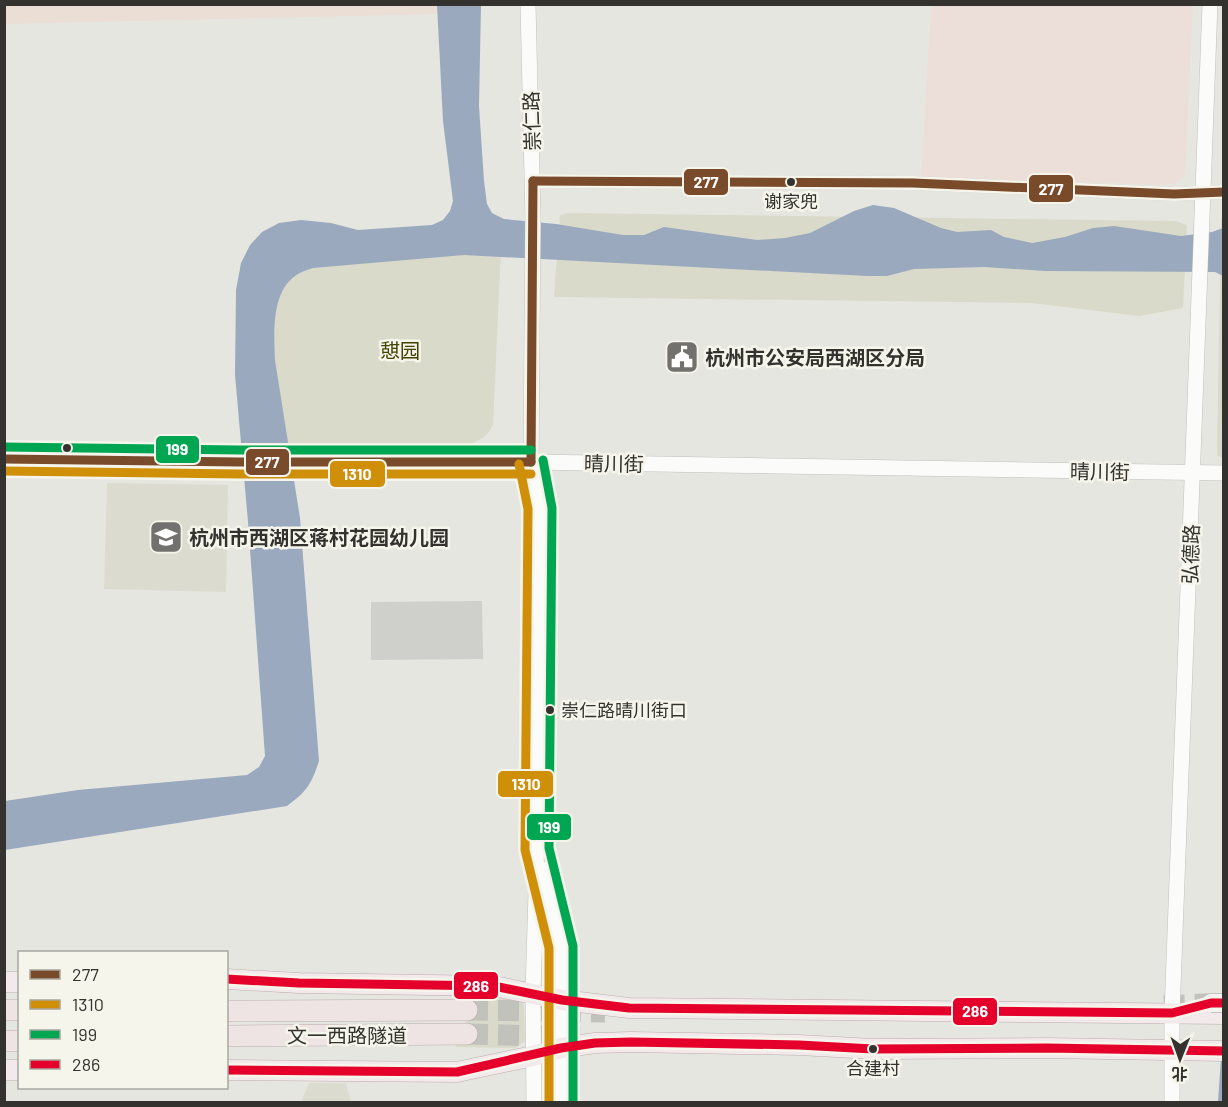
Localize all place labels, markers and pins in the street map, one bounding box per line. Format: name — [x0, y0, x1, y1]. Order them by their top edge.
marker: 谢家兜 — [785, 176, 797, 188]
place label: 谢家兜 — [764, 190, 818, 212]
public building icon: 杭州市公安局西湖区分局 — [664, 339, 700, 375]
place label: 杭州市公安局西湖区分局 — [705, 345, 925, 369]
unlabelled marker — [61, 442, 73, 454]
school or university icon: 杭州市西湖区蒋村花园幼儿园 — [148, 519, 184, 555]
place label: 杭州市西湖区蒋村花园幼儿园 — [189, 525, 449, 549]
place label: 崇仁路晴川街口 — [561, 699, 687, 721]
marker: 崇仁路晴川街口 — [544, 704, 556, 716]
marker: 合建村 — [867, 1043, 879, 1055]
place label: 合建村 — [846, 1057, 900, 1079]

